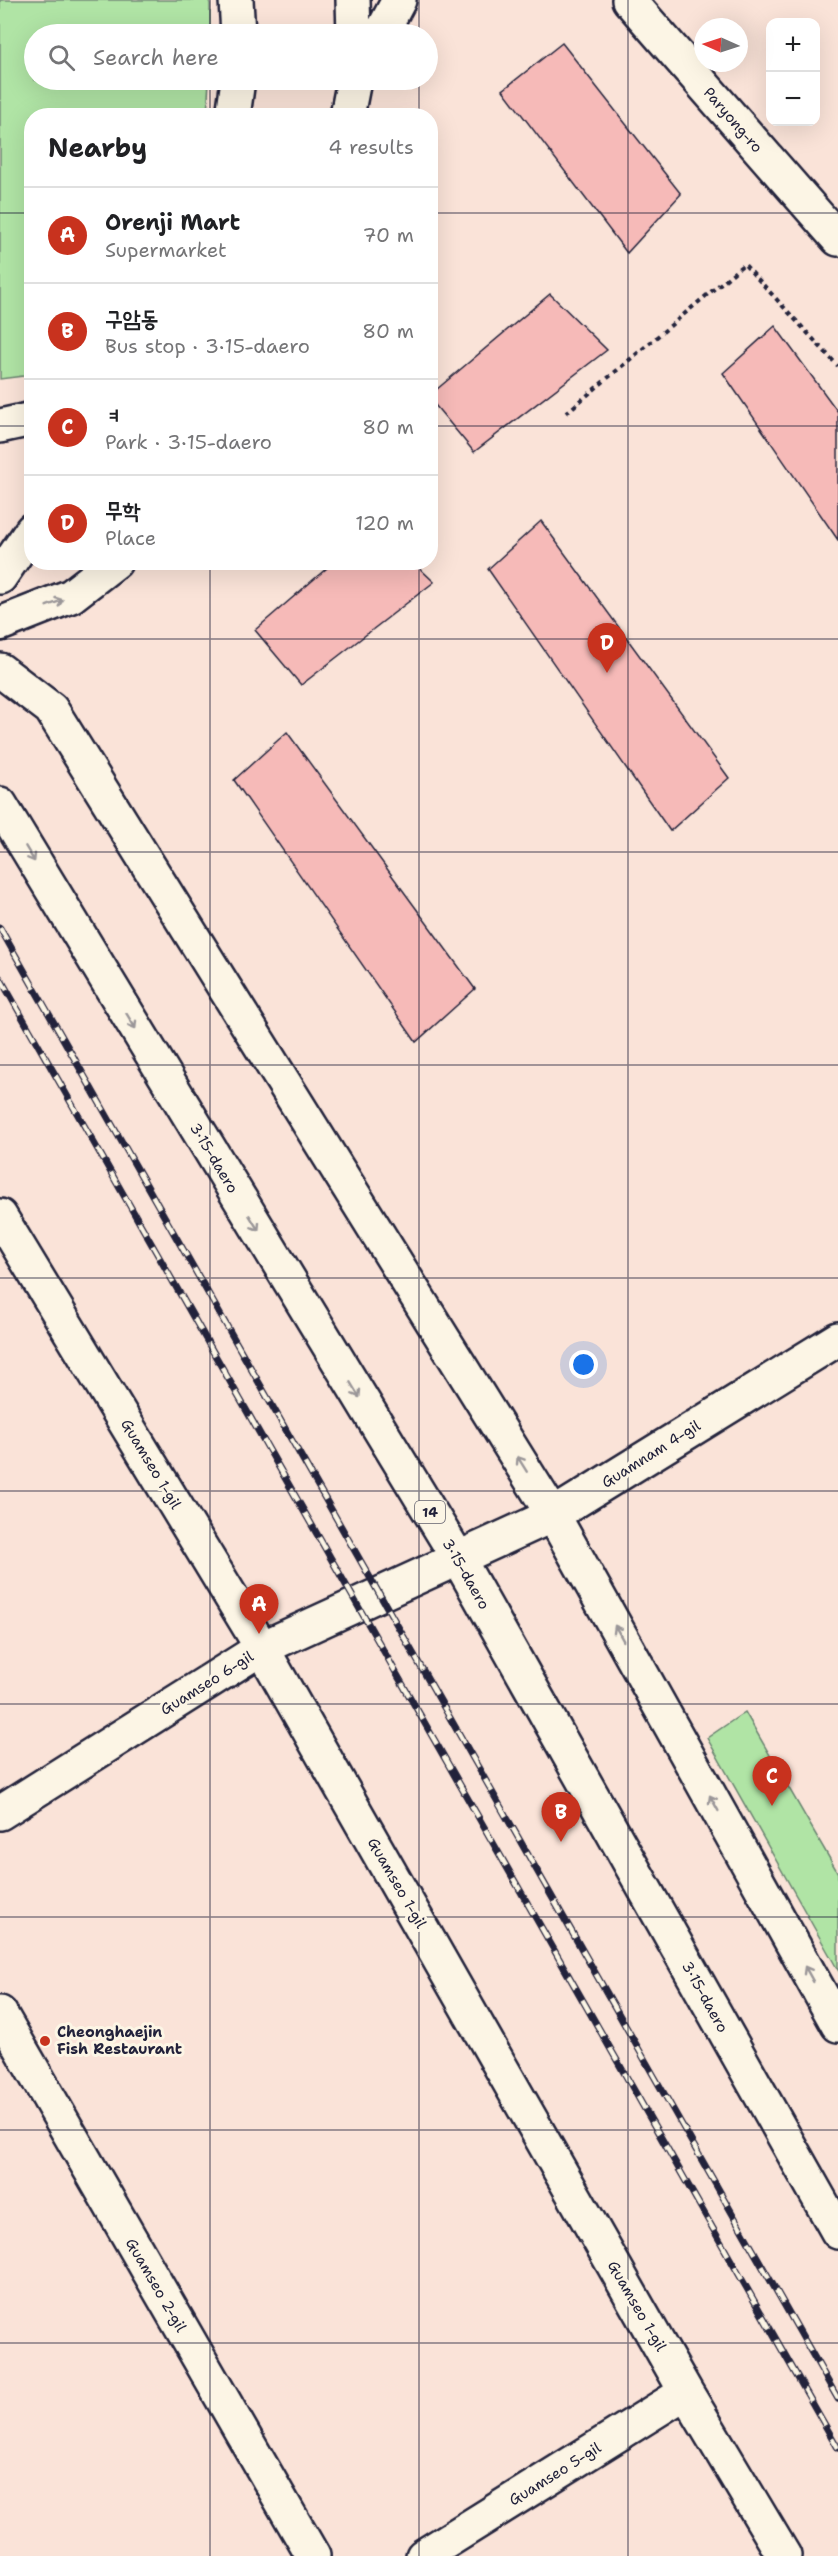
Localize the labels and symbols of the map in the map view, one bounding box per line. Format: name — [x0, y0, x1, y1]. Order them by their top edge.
north arrow — [694, 18, 748, 72]
street label: Paryong-ro — [699, 83, 767, 157]
one-way arrow — [45, 596, 63, 607]
pin: D — [588, 624, 626, 673]
one-way arrow — [25, 845, 37, 862]
one-way arrow — [125, 1012, 137, 1029]
street label: 3·15-daero — [185, 1119, 243, 1197]
one-way arrow — [248, 1214, 260, 1231]
your location — [569, 1350, 598, 1379]
one-way arrow — [350, 1381, 362, 1398]
street label: Guamseo 1-gil — [116, 1415, 186, 1513]
street label: Guamnam 4-gil — [598, 1415, 705, 1492]
one-way arrow — [515, 1456, 527, 1473]
road number: 14 — [415, 1501, 445, 1523]
street label: 3·15-daero — [438, 1535, 494, 1613]
pin: A — [240, 1584, 278, 1634]
one-way arrow — [613, 1625, 625, 1642]
street label: Guamseo 6-gil — [157, 1646, 258, 1720]
pin: C — [752, 1756, 792, 1806]
pin: B — [542, 1792, 580, 1842]
one-way arrow — [708, 1795, 720, 1812]
street label: Guamseo 1-gil — [363, 1834, 431, 1932]
street label: 3·15-daero — [677, 1958, 733, 2036]
one-way arrow — [803, 1965, 815, 1982]
place label: Cheonghaejin Fish Restaurant — [57, 2022, 182, 2059]
marker: Cheonghaejin Fish Restaurant — [38, 2034, 52, 2048]
street label: Guamseo 2-gil — [121, 2234, 191, 2336]
street label: Guamseo 1-gil — [603, 2257, 671, 2355]
street label: Guamseo 5-gil — [505, 2437, 605, 2510]

